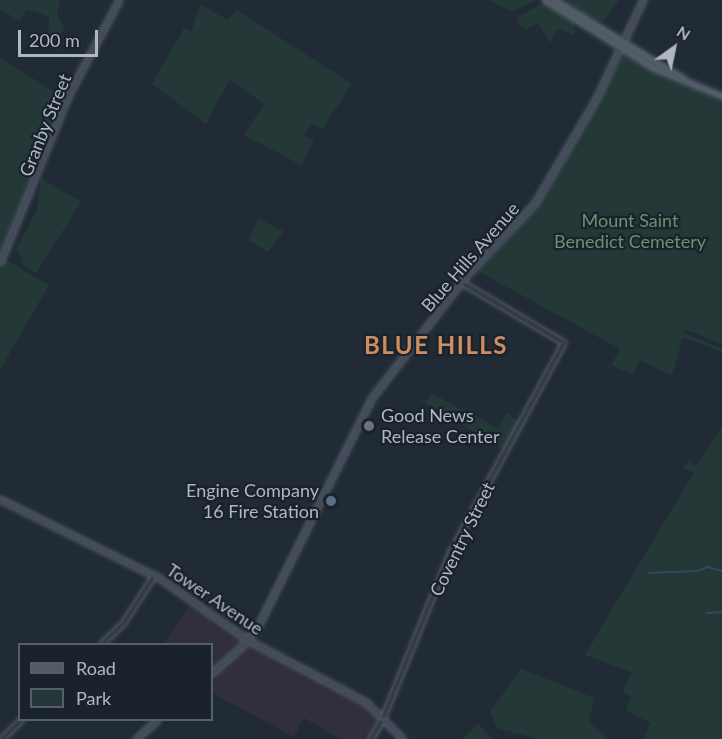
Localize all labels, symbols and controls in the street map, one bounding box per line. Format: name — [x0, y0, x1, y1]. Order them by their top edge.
scale bar — [21, 18, 100, 56]
north arrow — [644, 18, 704, 78]
text: N — [674, 21, 694, 44]
text: 200 m — [29, 29, 80, 51]
street label: Granby Street — [14, 70, 76, 180]
street label: Blue Hills Avenue — [416, 198, 524, 316]
park label: Mount Saint Benedict Cemetery — [554, 210, 706, 252]
district label: BLUE HILLS — [364, 331, 508, 359]
place label: Good News Release Center — [381, 405, 500, 448]
marker: Good News Release Center — [362, 419, 376, 433]
street label: Coventry Street — [425, 478, 499, 600]
place label: Engine Company 16 Fire Station — [186, 480, 319, 522]
marker: Engine Company 16 Fire Station — [324, 494, 338, 508]
street label: Tower Avenue — [162, 559, 268, 639]
legend — [18, 643, 213, 721]
text: Road — [76, 657, 116, 679]
text: Park — [76, 687, 111, 709]

